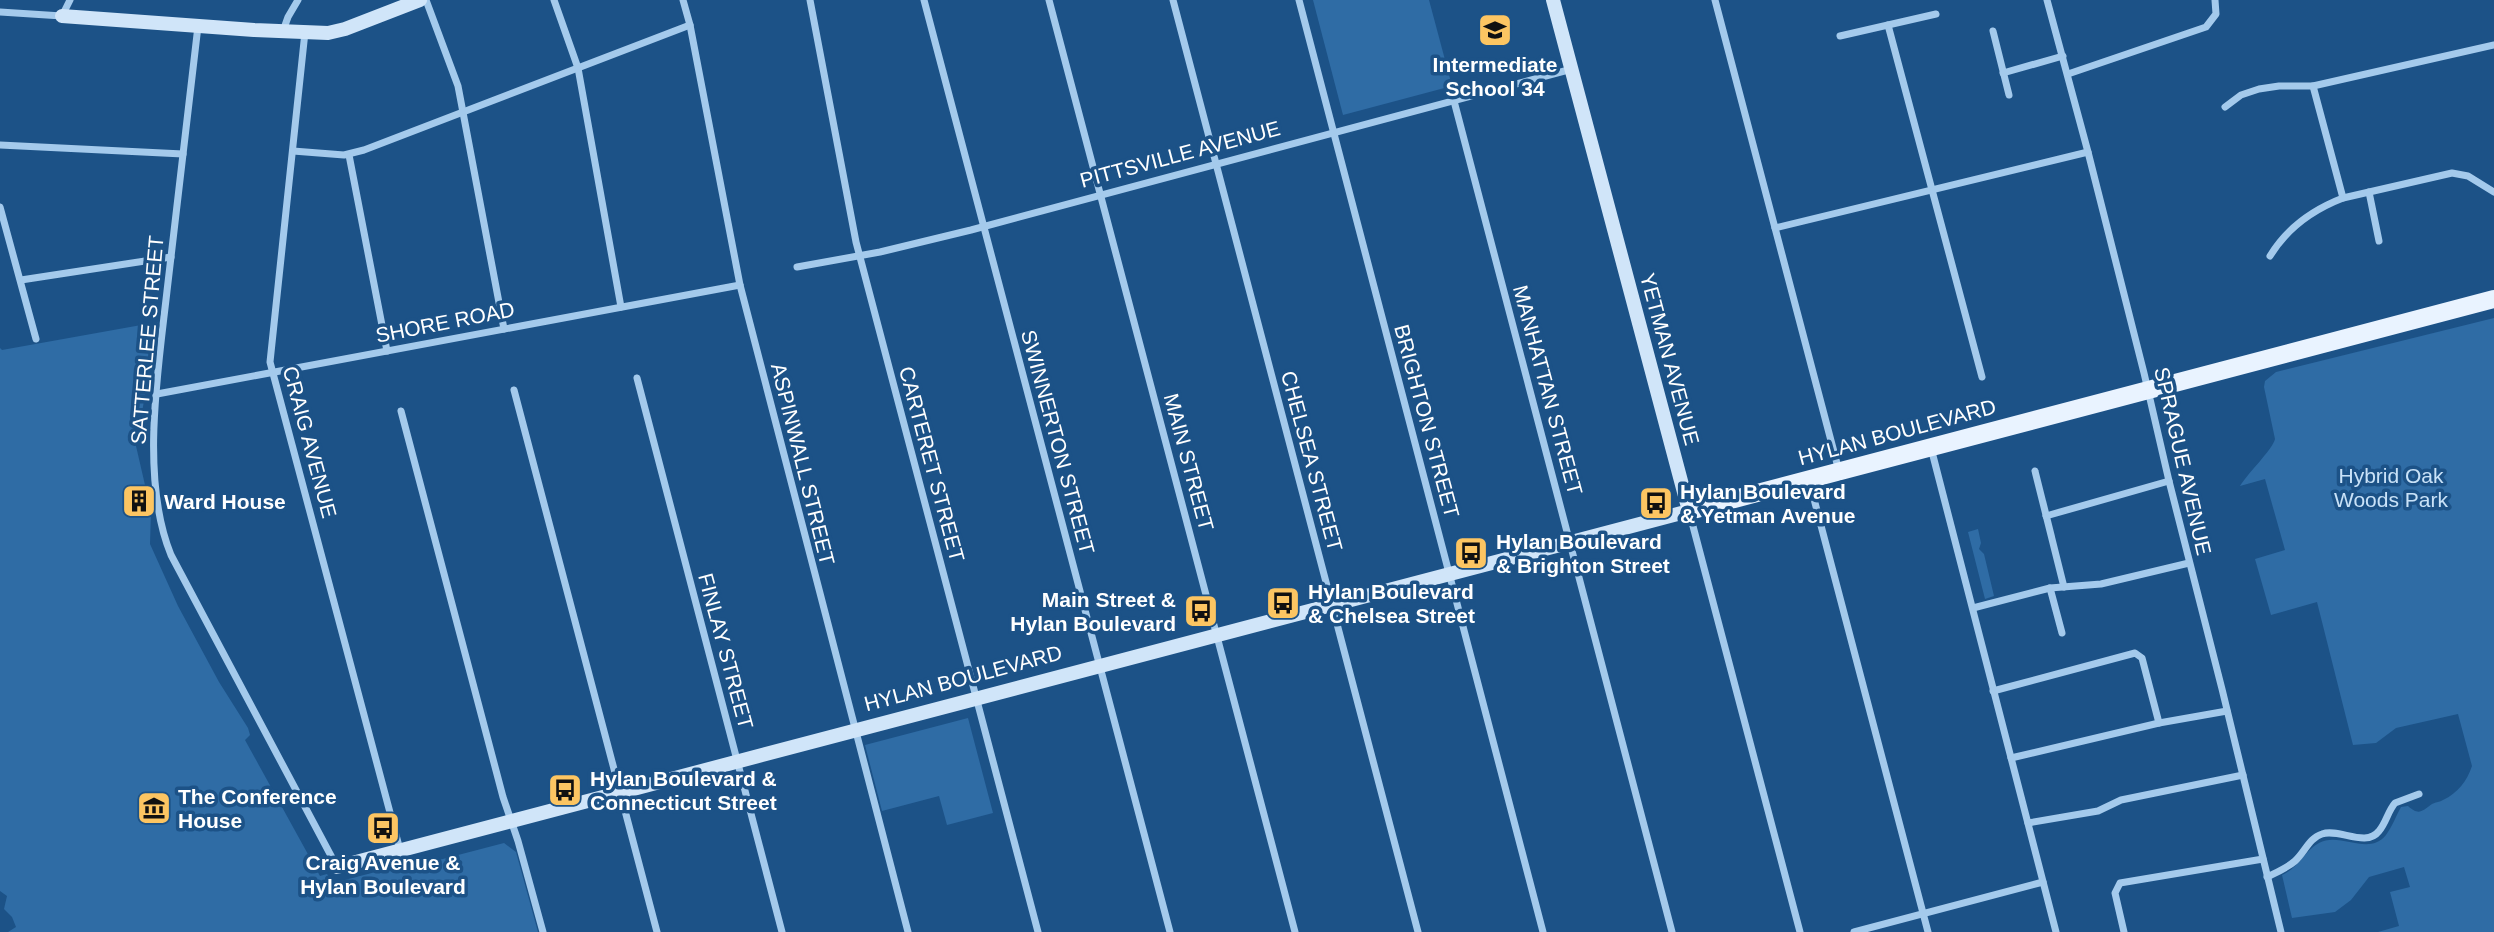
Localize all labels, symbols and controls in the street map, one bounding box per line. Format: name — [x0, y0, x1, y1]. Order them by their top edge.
school or university icon: Intermediate School 34 — [1476, 11, 1514, 49]
place label: Intermediate School 34 — [1433, 53, 1557, 100]
street label: PITTSVILLE AVENUE — [1077, 116, 1283, 192]
street label: SATTERLEE STREET — [126, 234, 168, 445]
street label: YETMAN AVENUE — [1636, 271, 1704, 447]
street label: MANHATTAN STREET — [1509, 283, 1587, 498]
street label: SHORE ROAD — [374, 297, 516, 347]
street label: BRIGHTON STREET — [1390, 322, 1464, 520]
street label: SWINNERTON STREET — [1017, 327, 1099, 557]
street label: ASPINWALL STREET — [767, 361, 839, 568]
street label: CRAIG AVENUE — [279, 364, 341, 520]
street label: CARTERET STREET — [895, 364, 969, 564]
street label: SPRAGUE AVENUE — [2150, 365, 2216, 557]
street label: CHELSEA STREET — [1277, 368, 1347, 554]
street label: MAIN STREET — [1160, 391, 1218, 533]
street label: HYLAN BOULEVARD — [1796, 395, 1998, 469]
park label: Hybrid Oak Woods Park — [2334, 464, 2448, 511]
place label: Hylan Boulevard & Yetman Avenue — [1680, 480, 1855, 527]
building icon: Ward House — [120, 482, 158, 520]
bus stop icon: Hylan Boulevard & Yetman Avenue — [1637, 484, 1675, 522]
place label: Ward House — [164, 490, 286, 513]
place label: Hylan Boulevard & Brighton Street — [1496, 530, 1670, 577]
bus stop icon: Hylan Boulevard & Brighton Street — [1452, 534, 1490, 572]
street label: FINLAY STREET — [694, 571, 758, 732]
place label: Hylan Boulevard & Chelsea Street — [1308, 580, 1475, 627]
bus stop icon: Hylan Boulevard & Chelsea Street — [1264, 584, 1302, 622]
place label: Main Street & Hylan Boulevard — [1010, 588, 1176, 635]
bus stop icon: Main Street & Hylan Boulevard — [1182, 592, 1220, 630]
street label: HYLAN BOULEVARD — [862, 641, 1064, 715]
place label: Hylan Boulevard & Connecticut Street — [590, 767, 777, 814]
bus stop icon: Hylan Boulevard & Connecticut Street — [546, 771, 584, 809]
place label: The Conference House — [178, 785, 337, 832]
museum icon: The Conference House — [135, 789, 173, 827]
bus stop icon: Craig Avenue & Hylan Boulevard — [364, 809, 402, 847]
place label: Craig Avenue & Hylan Boulevard — [300, 851, 466, 898]

